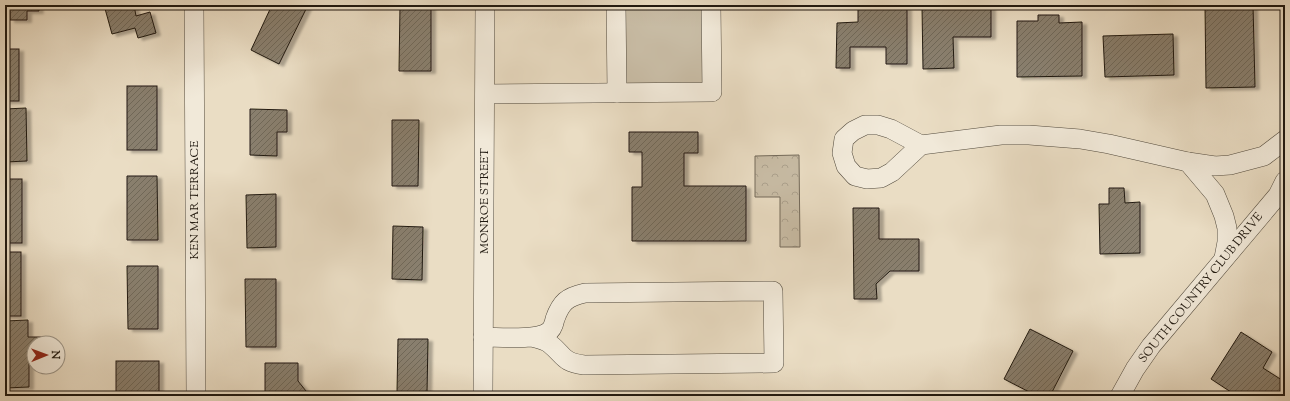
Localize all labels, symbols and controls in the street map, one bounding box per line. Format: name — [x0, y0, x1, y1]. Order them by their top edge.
street label: KEN MAR TERRACE — [186, 140, 204, 260]
street label: MONROE STREET — [476, 147, 494, 254]
street label: SOUTH COUNTRY CLUB DRIVE — [1135, 208, 1268, 367]
north arrow — [26, 335, 66, 375]
text: N — [47, 349, 63, 360]

